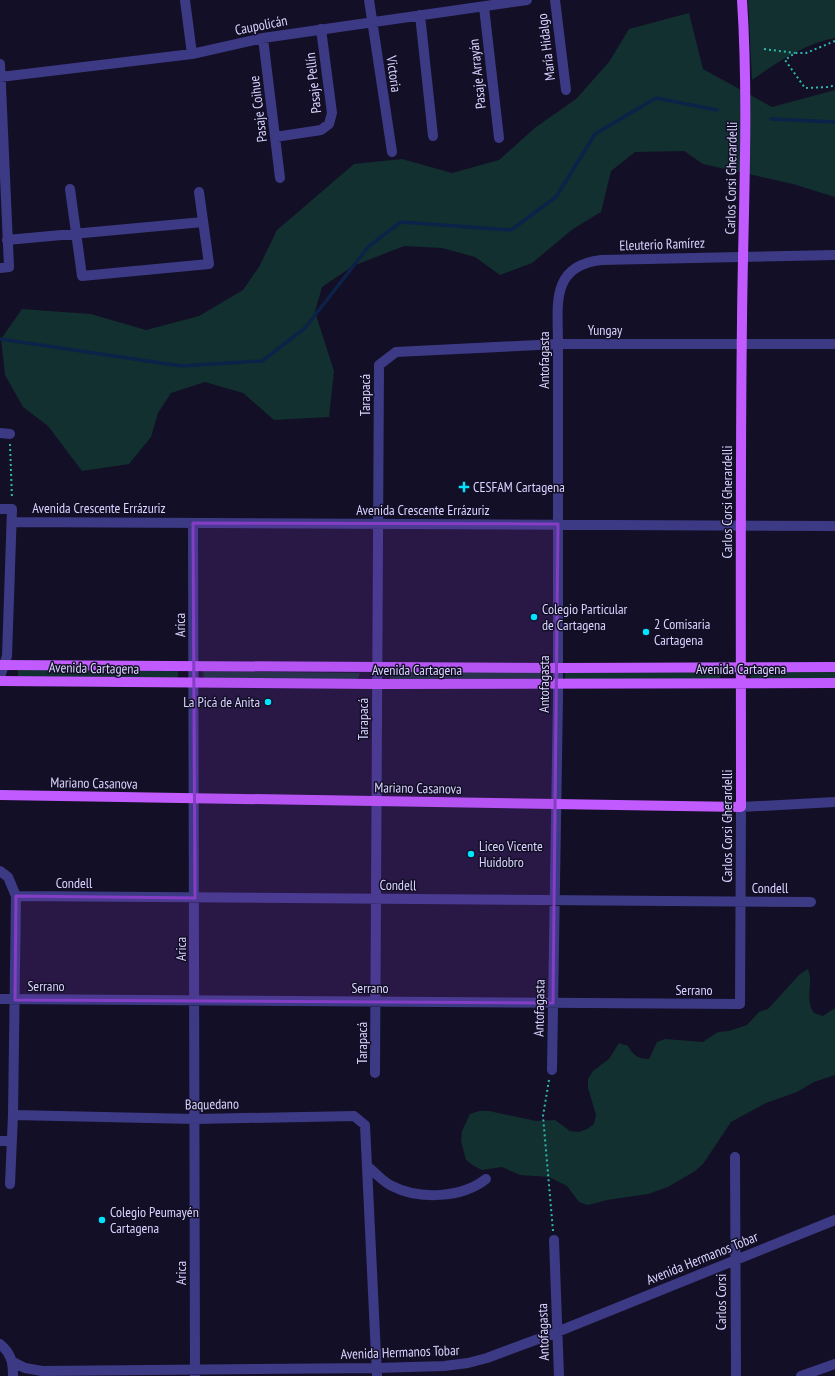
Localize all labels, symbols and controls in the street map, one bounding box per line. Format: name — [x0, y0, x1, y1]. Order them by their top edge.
street label: Caupolicán — [233, 11, 289, 39]
street label: María Hidalgo — [533, 12, 559, 82]
street label: Pasaje Arrayán — [464, 38, 490, 110]
street label: Pasaje Pellín — [301, 52, 325, 114]
street label: Victoria — [382, 54, 405, 93]
street label: Pasaje Coihue — [245, 75, 271, 143]
street label: Carlos Corsi Gherardelli — [721, 121, 741, 235]
street label: Eleuterio Ramírez — [619, 234, 705, 254]
street label: Yungay — [588, 321, 623, 339]
street label: Antofagasta — [535, 331, 553, 389]
street label: Tarapacá — [356, 374, 374, 416]
street label: Carlos Corsi Gherardelli — [718, 446, 736, 558]
place label: CESFAM Cartagena — [473, 478, 565, 496]
marker: CESFAM Cartagena — [458, 481, 470, 493]
street label: Avenida Crescente Errázuriz — [32, 499, 166, 517]
street label: Avenida Crescente Errázuriz — [356, 501, 490, 519]
place label: Colegio Particular de Cartagena — [542, 600, 628, 634]
marker: Colegio Particular de Cartagena — [529, 612, 539, 622]
street label: Arica — [171, 613, 189, 637]
place label: 2 Comisaria Cartagena — [654, 615, 710, 649]
marker: 2 Comisaria Cartagena — [641, 627, 651, 637]
street label: Antofagasta — [535, 655, 553, 713]
street label: Avenida Cartagena — [49, 658, 139, 678]
street label: Avenida Cartagena — [696, 660, 786, 678]
street label: Avenida Cartagena — [372, 661, 462, 679]
place label: La Picá de Anita — [183, 693, 260, 711]
marker: La Picá de Anita — [263, 697, 273, 707]
street label: Tarapacá — [354, 698, 372, 740]
street label: Carlos Corsi Gherardelli — [718, 770, 736, 882]
street label: Mariano Casanova — [50, 773, 138, 793]
street label: Mariano Casanova — [374, 778, 462, 798]
place label: Liceo Vicente Huidobro — [479, 837, 543, 871]
marker: Liceo Vicente Huidobro — [466, 849, 476, 859]
street label: Condell — [56, 874, 93, 892]
street label: Condell — [380, 876, 417, 894]
street label: Condell — [752, 879, 789, 897]
street label: Arica — [172, 937, 190, 961]
street label: Serrano — [27, 977, 65, 995]
street label: Serrano — [351, 979, 389, 997]
street label: Antofagasta — [530, 979, 548, 1037]
street label: Serrano — [675, 981, 713, 999]
street label: Tarapacá — [353, 1022, 371, 1064]
street label: Baquedano — [185, 1095, 239, 1113]
place label: Colegio Peumayén Cartagena — [110, 1203, 199, 1237]
marker: Colegio Peumayén Cartagena — [97, 1215, 107, 1225]
street label: Avenida Hermanos Tobar — [643, 1227, 761, 1289]
street label: Arica — [172, 1261, 190, 1285]
street label: Carlos Corsi — [712, 1274, 730, 1330]
street label: Antofagasta — [533, 1303, 553, 1361]
street label: Avenida Hermanos Tobar — [340, 1341, 460, 1363]

